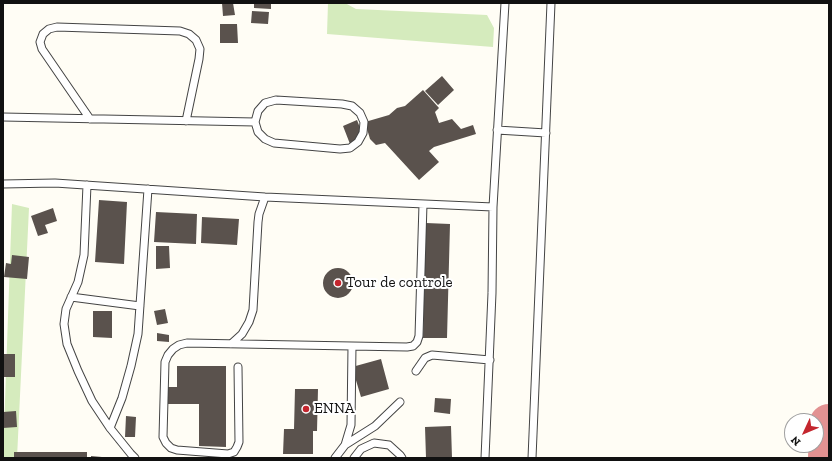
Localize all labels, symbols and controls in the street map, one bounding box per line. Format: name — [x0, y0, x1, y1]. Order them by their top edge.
place label: Tour de controle — [346, 274, 453, 292]
marker: Tour de controle — [333, 278, 343, 288]
place label: ENNA — [314, 400, 354, 418]
marker: ENNA — [301, 404, 311, 414]
north arrow — [784, 413, 824, 453]
text: N — [788, 433, 803, 449]

